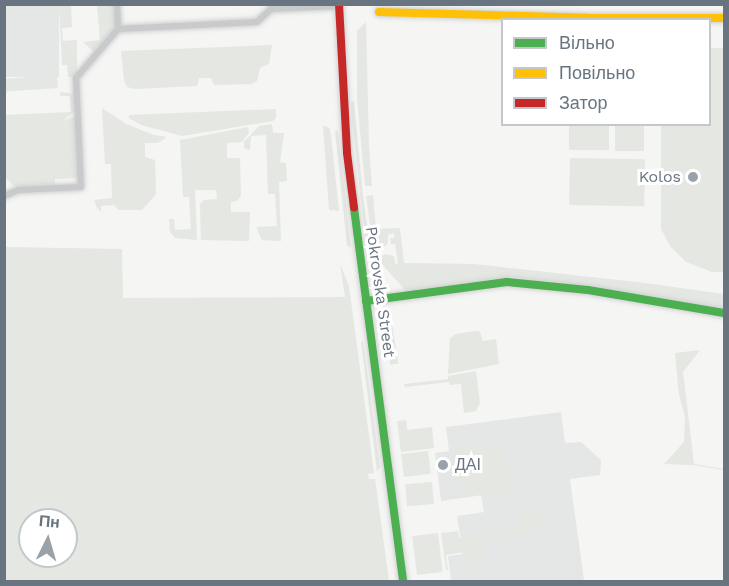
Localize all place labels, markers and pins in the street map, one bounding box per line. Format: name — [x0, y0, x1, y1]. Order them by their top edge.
place label: Kolos — [639, 167, 681, 187]
marker: Kolos — [686, 170, 700, 184]
place label: ДАІ — [455, 455, 481, 475]
marker: ДАІ — [436, 458, 450, 472]

